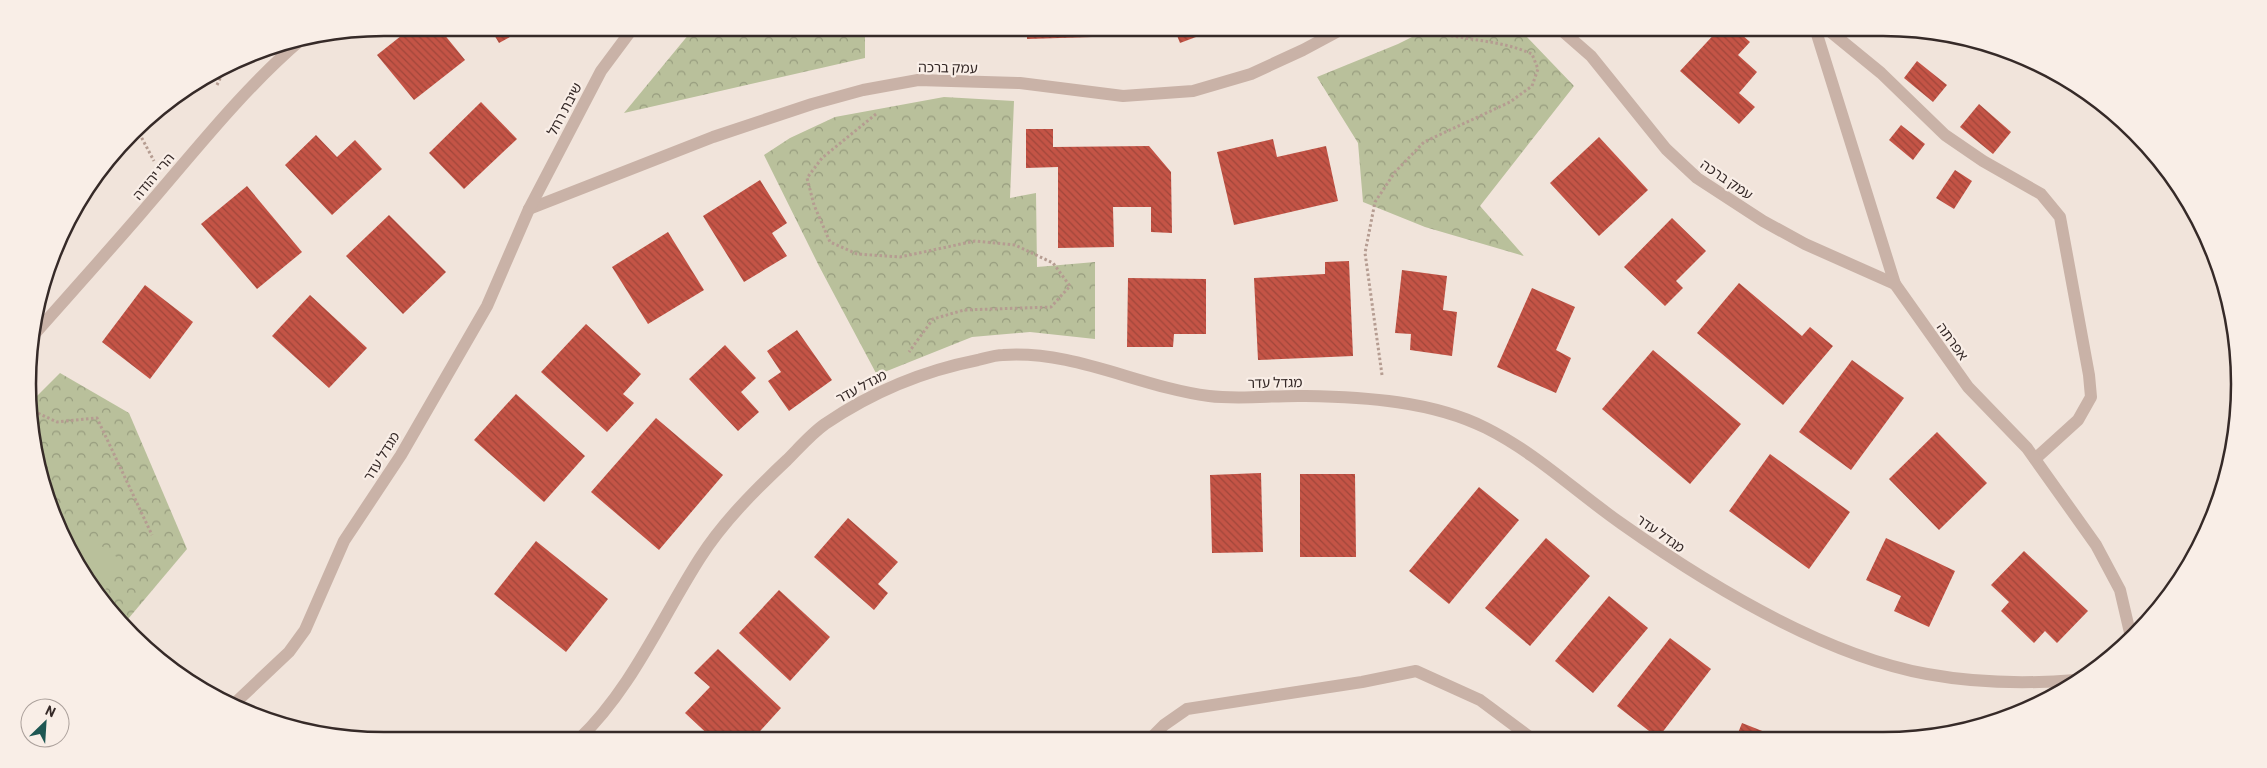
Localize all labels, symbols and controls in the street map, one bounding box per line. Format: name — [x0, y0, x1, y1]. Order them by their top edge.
street label: עמק ברכה — [918, 58, 978, 76]
street label: שיבת רחל — [543, 80, 585, 138]
street label: הרי יהודה — [129, 149, 177, 203]
street label: עמק ברכה — [1697, 155, 1757, 203]
street label: אפרתה — [1934, 319, 1972, 363]
street label: מגדל עדר — [833, 366, 889, 406]
street label: מגדל עדר — [1247, 373, 1303, 391]
street label: מגדל עדר — [359, 428, 403, 484]
street label: מגדל עדר — [1634, 510, 1688, 556]
north arrow — [20, 698, 70, 748]
text: N — [43, 701, 59, 720]

